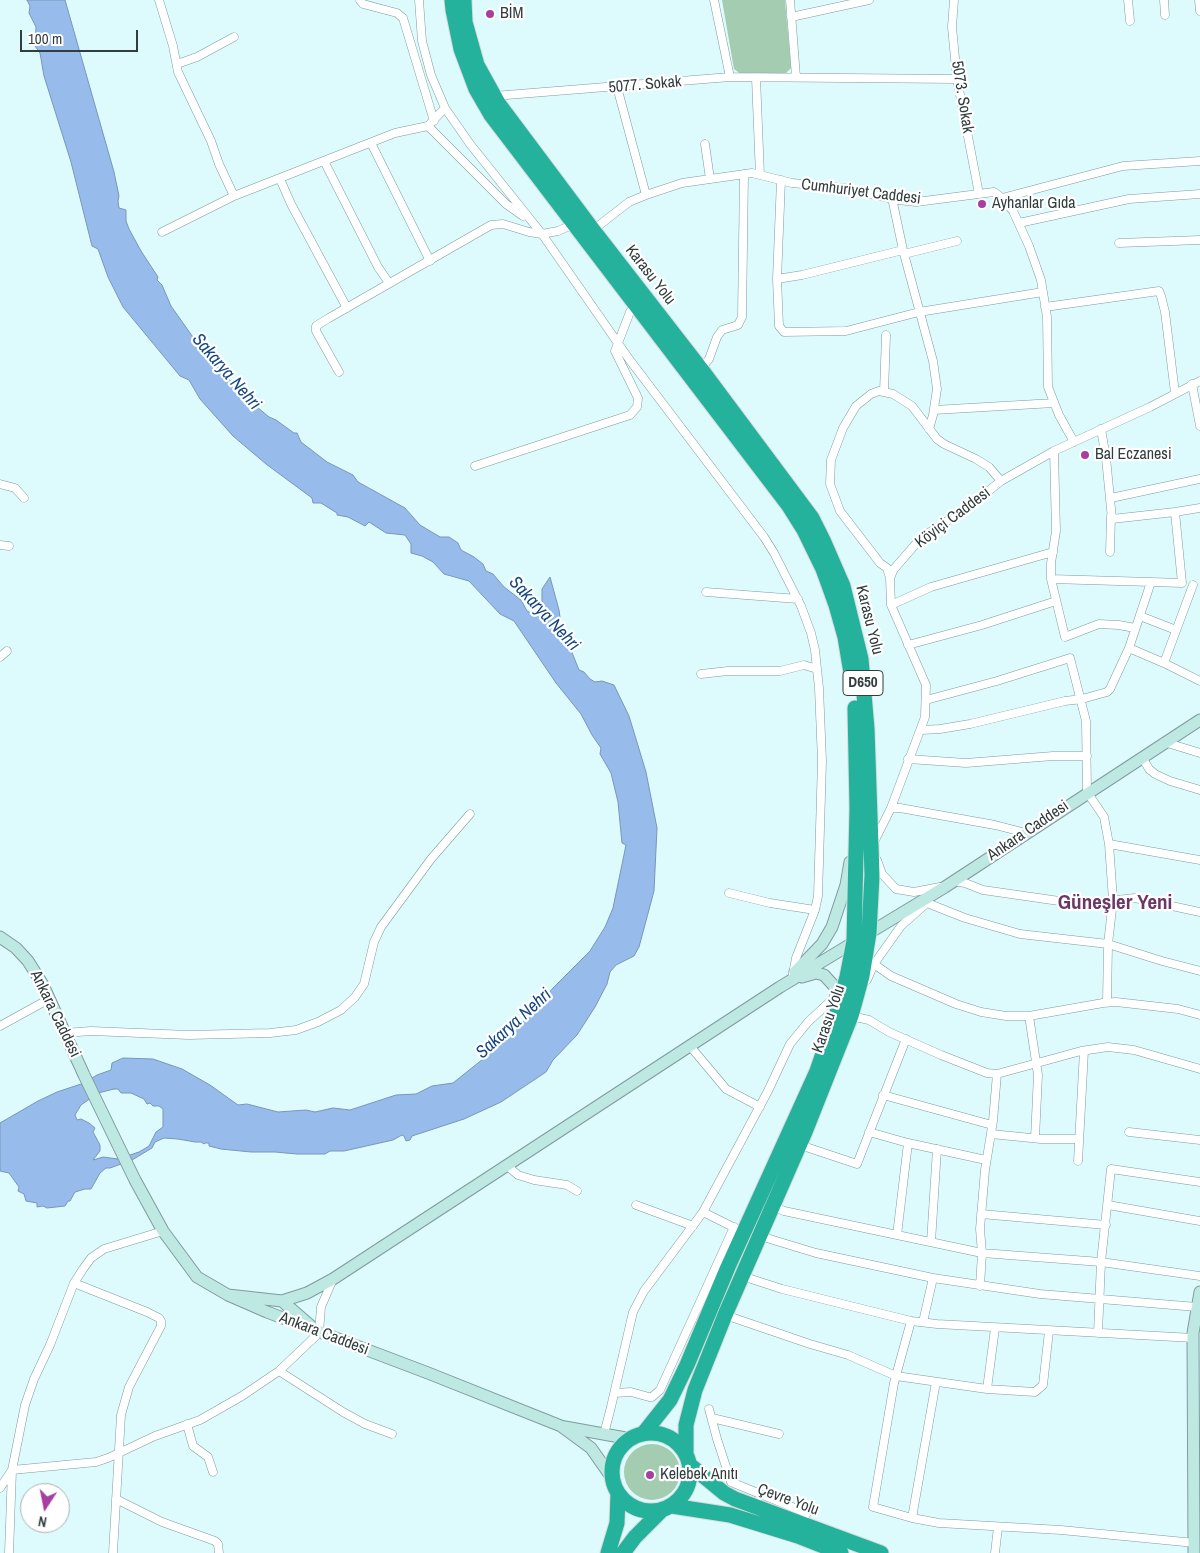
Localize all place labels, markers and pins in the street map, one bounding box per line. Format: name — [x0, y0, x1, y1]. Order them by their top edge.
place label: BİM — [500, 4, 523, 24]
marker: BİM — [484, 8, 496, 20]
place label: Ayhanlar Gıda — [992, 194, 1076, 214]
marker: Ayhanlar Gıda — [976, 198, 988, 210]
place label: Bal Eczanesi — [1095, 445, 1172, 465]
marker: Bal Eczanesi — [1079, 449, 1091, 461]
place label: Kelebek Anıtı — [660, 1465, 738, 1485]
marker: Kelebek Anıtı — [644, 1469, 656, 1481]

